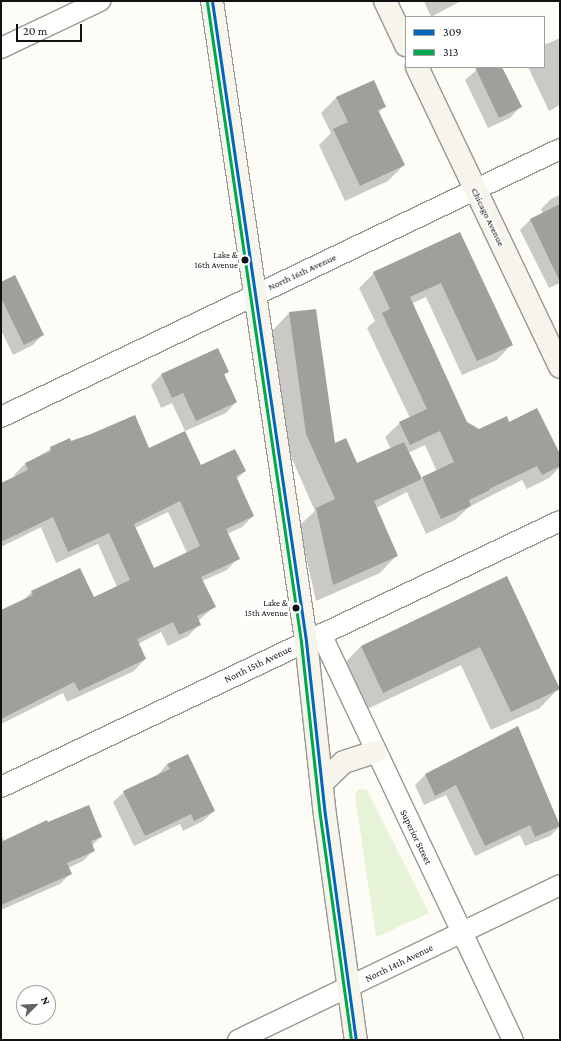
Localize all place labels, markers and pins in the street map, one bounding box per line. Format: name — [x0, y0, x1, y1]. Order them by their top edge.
place label: Lake & 16th Avenue — [194, 250, 238, 271]
marker: Lake & 16th Avenue — [240, 255, 250, 265]
place label: Lake & 15th Avenue — [245, 598, 288, 619]
marker: Lake & 15th Avenue — [291, 603, 301, 613]

